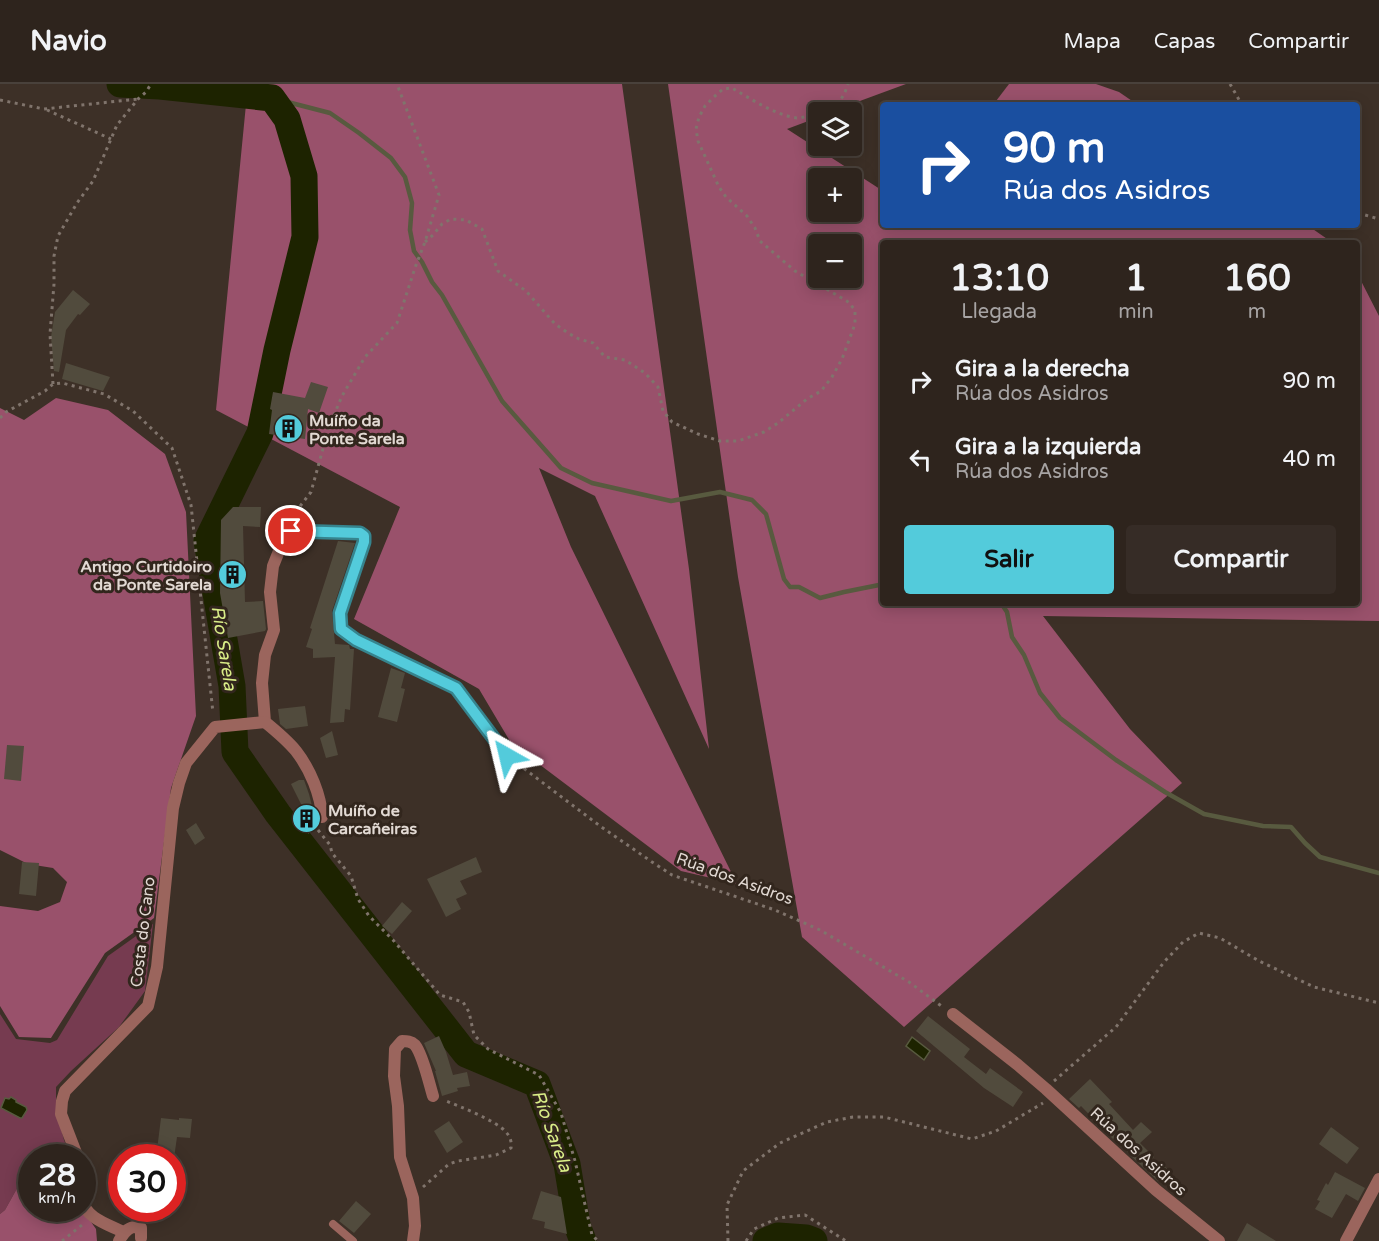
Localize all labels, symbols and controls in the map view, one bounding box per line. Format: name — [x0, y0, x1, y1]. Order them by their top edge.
text: Navio — [30, 24, 107, 58]
text: Mapa — [1064, 29, 1121, 54]
text: Capas — [1154, 29, 1215, 54]
text: Compartir — [1248, 29, 1349, 54]
map controls — [808, 102, 862, 288]
button: layers — [808, 102, 862, 156]
text: 90 m — [1003, 123, 1105, 174]
icon: right — [904, 126, 982, 204]
button: + — [808, 168, 862, 222]
text: Rúa dos Asidros — [1003, 174, 1210, 207]
button: − — [808, 234, 862, 288]
text: 13:10 — [949, 257, 1049, 300]
text: 1 — [1125, 257, 1147, 300]
text: 160 — [1223, 257, 1291, 300]
text: Llegada — [961, 300, 1037, 324]
text: min — [1118, 300, 1154, 324]
text: m — [1248, 300, 1266, 324]
text: Gira a la derecha — [955, 356, 1130, 382]
icon: right — [904, 365, 937, 398]
text: 90 m — [1282, 368, 1336, 394]
text: Rúa dos Asidros — [955, 382, 1109, 406]
place label: Muíño da Ponte Sarela — [309, 411, 405, 449]
building icon: Muíño da Ponte Sarela — [272, 413, 304, 445]
text: Gira a la izquierda — [955, 434, 1141, 460]
icon: left — [904, 443, 937, 476]
text: 40 m — [1282, 446, 1336, 472]
text: Rúa dos Asidros — [955, 460, 1109, 484]
pin — [265, 505, 316, 556]
icon: arrive — [274, 514, 307, 547]
button: Salir — [904, 525, 1114, 594]
button: Compartir — [1126, 525, 1336, 594]
place label: Antigo Curtidoiro da Ponte Sarela — [80, 557, 212, 595]
building icon: Antigo Curtidoiro da Ponte Sarela — [217, 559, 249, 591]
water label: Río Sarela — [206, 604, 242, 693]
position arrow — [475, 724, 539, 788]
place label: Muíño de Carcañeiras — [328, 801, 417, 839]
building icon: Muíño de Carcañeiras — [291, 803, 323, 835]
street label: Rúa dos Asidros — [673, 849, 796, 909]
street label: Costa do Cano — [126, 876, 160, 988]
water label: Río Sarela — [527, 1087, 577, 1176]
street label: Rúa dos Asidros — [1086, 1103, 1191, 1200]
speed limit sign: 30 — [108, 1144, 186, 1222]
text: 28 — [38, 1157, 76, 1194]
text: km/h — [38, 1189, 76, 1207]

